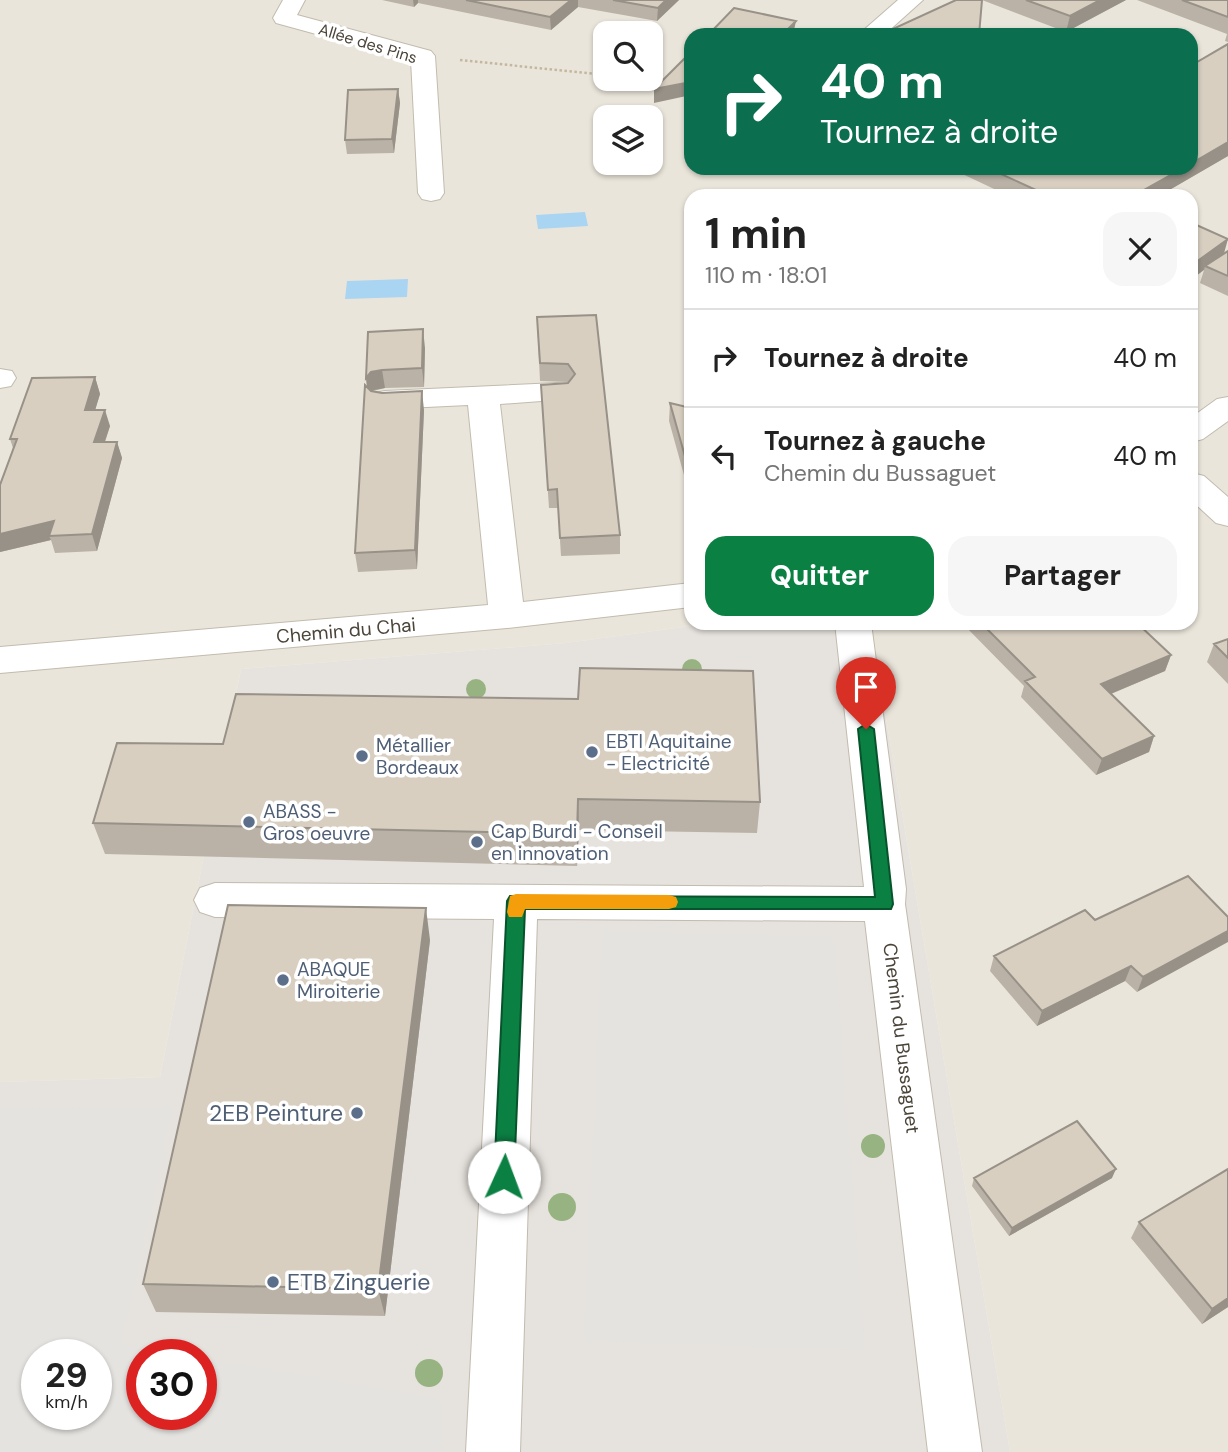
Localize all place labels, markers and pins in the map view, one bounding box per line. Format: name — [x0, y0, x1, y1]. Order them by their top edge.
pin — [836, 657, 896, 729]
place label: EBTI Aquitaine - Electricité — [606, 729, 732, 776]
place label: Métallier Bordeaux — [376, 733, 459, 780]
marker: EBTI Aquitaine - Electricité — [584, 744, 600, 760]
marker: Métallier Bordeaux — [354, 748, 370, 764]
place label: ABASS - Gros oeuvre — [263, 799, 370, 846]
marker: ABASS - Gros oeuvre — [241, 814, 257, 830]
place label: Cap Burdi - Conseil en innovation — [491, 819, 663, 866]
marker: Cap Burdi - Conseil en innovation — [469, 834, 485, 850]
place label: ABAQUE Miroiterie — [297, 957, 380, 1004]
marker: ABAQUE Miroiterie — [275, 972, 291, 988]
place label: 2EB Peinture — [209, 1098, 343, 1128]
marker: 2EB Peinture — [349, 1105, 365, 1121]
place label: ETB Zinguerie — [287, 1267, 430, 1297]
marker: ETB Zinguerie — [265, 1274, 281, 1290]

